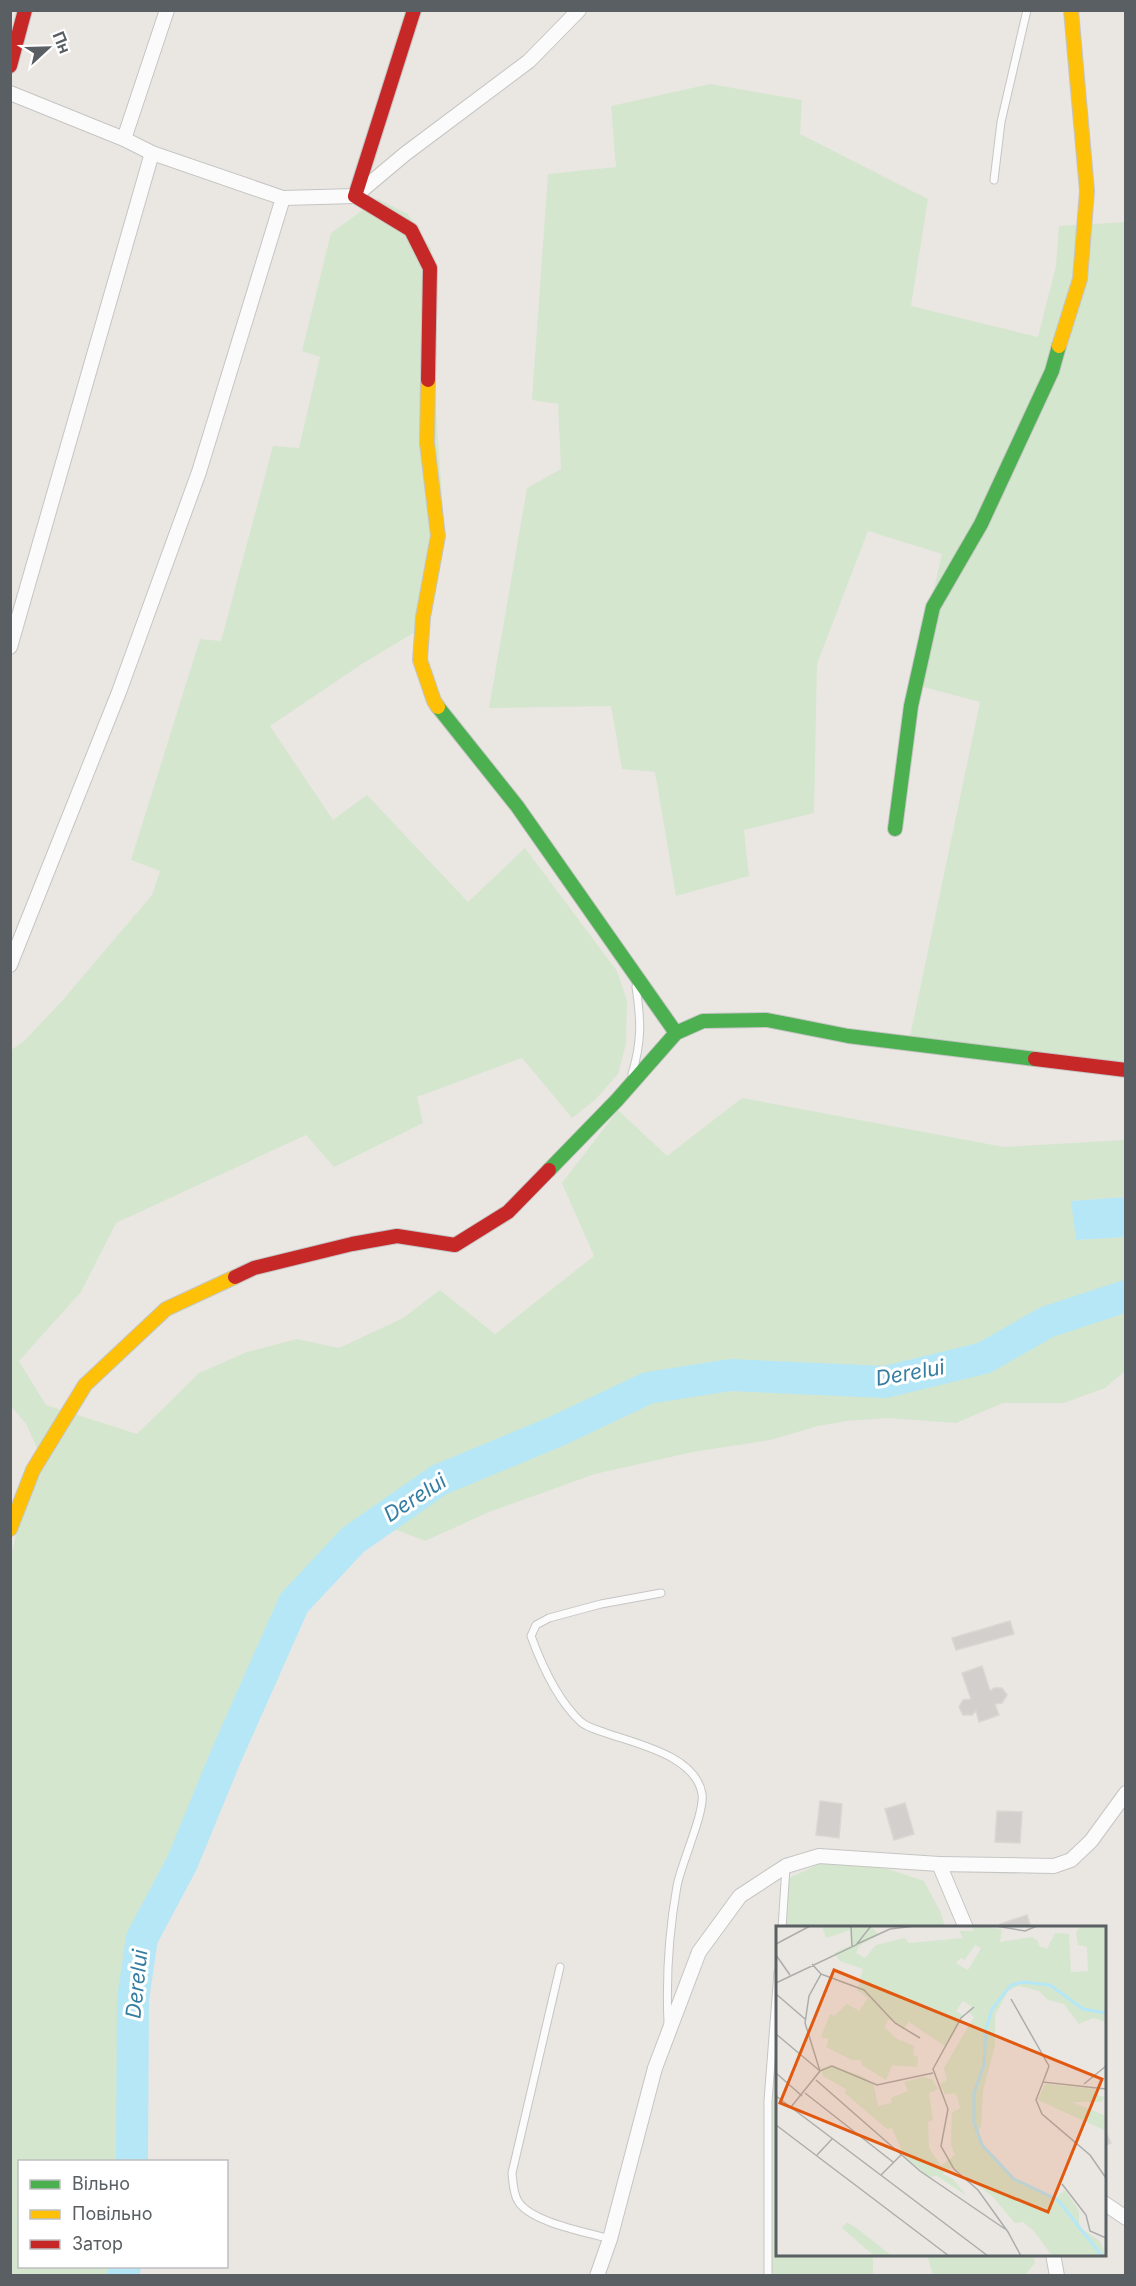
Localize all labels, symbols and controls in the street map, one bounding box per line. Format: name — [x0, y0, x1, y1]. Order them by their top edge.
north arrow — [18, 18, 78, 78]
text: Пн — [49, 28, 75, 56]
water label: Derelui — [874, 1354, 947, 1391]
water label: Derelui — [379, 1468, 451, 1527]
inset map — [776, 1926, 1106, 2256]
water label: Derelui — [120, 1947, 153, 2020]
legend — [18, 2160, 228, 2268]
text: Вільно — [72, 2173, 130, 2194]
text: Повільно — [72, 2203, 153, 2224]
text: Затор — [72, 2233, 123, 2254]

